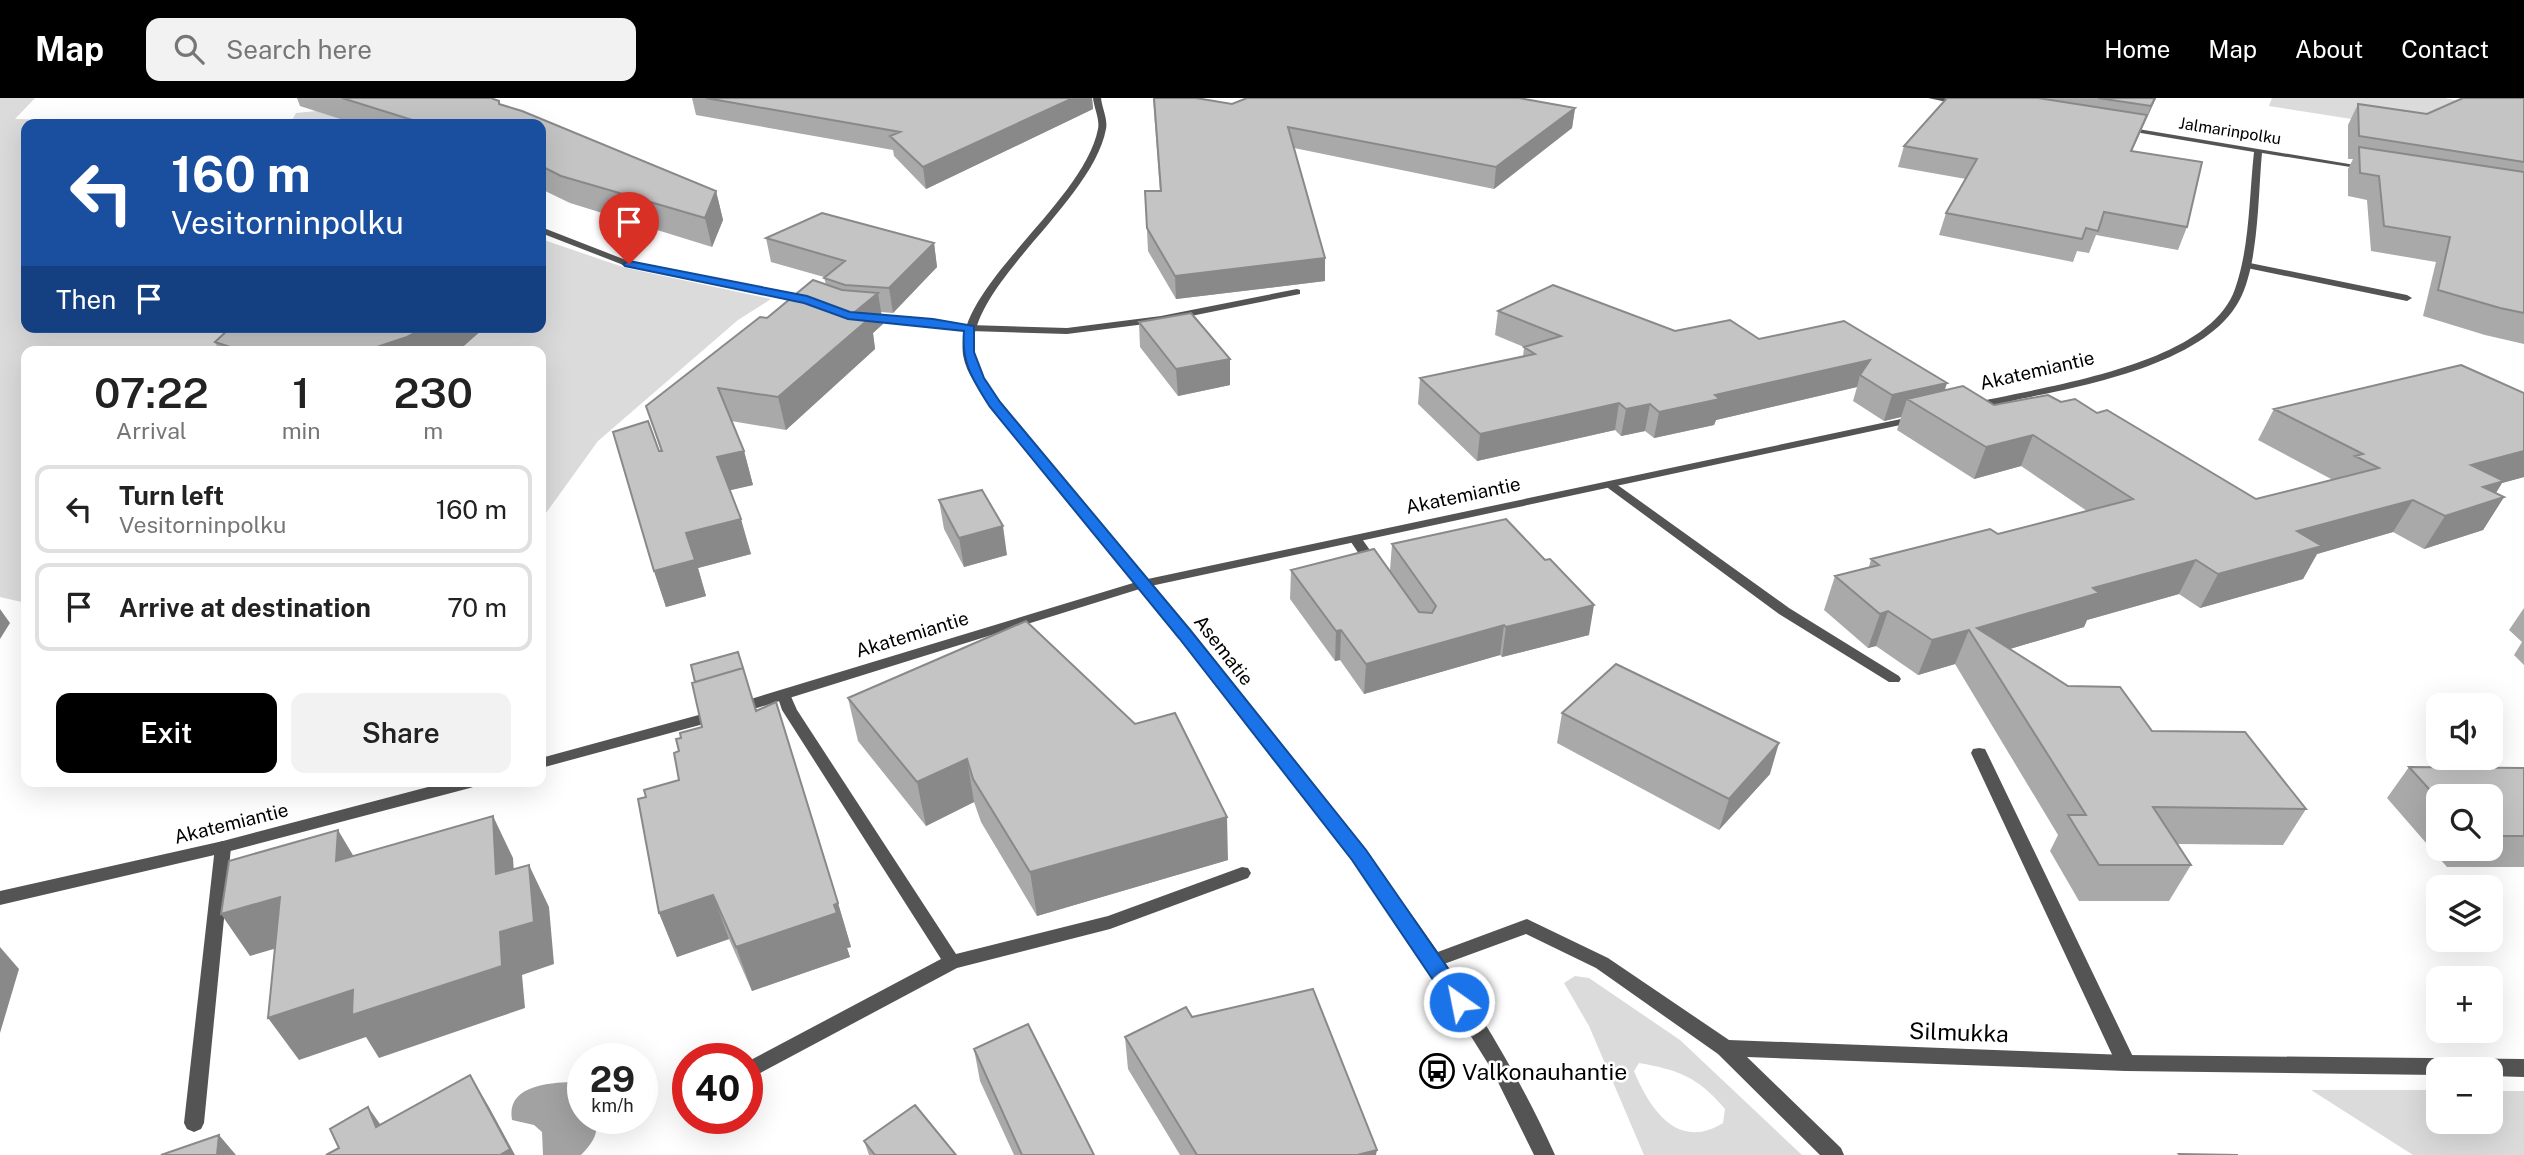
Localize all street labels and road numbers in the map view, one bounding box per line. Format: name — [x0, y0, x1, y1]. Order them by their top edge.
street label: Jalmarinpolku — [2177, 114, 2283, 148]
street label: Akatemiantie — [1978, 346, 2096, 394]
street label: Akatemiantie — [1404, 472, 1522, 518]
street label: Akatemiantie — [853, 606, 971, 662]
street label: Asematie — [1190, 611, 1258, 689]
street label: Akatemiantie — [172, 798, 290, 848]
street label: Silmukka — [1909, 1017, 2009, 1047]

